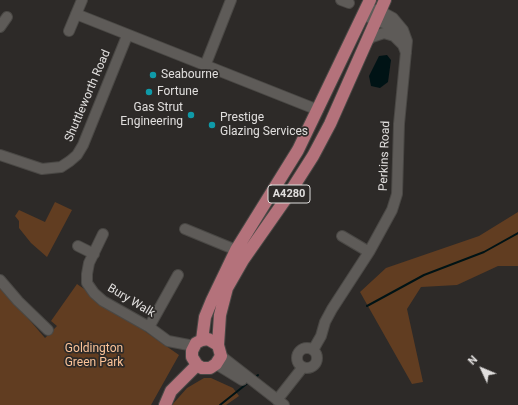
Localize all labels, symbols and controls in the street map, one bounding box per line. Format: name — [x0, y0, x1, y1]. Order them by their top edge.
street label: Shuttleworth Road — [62, 48, 114, 144]
place label: Seabourne — [161, 68, 218, 82]
marker: Seabourne — [148, 70, 158, 80]
place label: Fortune — [157, 85, 198, 99]
marker: Fortune — [144, 87, 154, 97]
place label: Gas Strut Engineering — [120, 101, 183, 129]
marker: Gas Strut Engineering — [186, 110, 196, 120]
place label: Prestige Glazing Services — [220, 111, 308, 139]
marker: Prestige Glazing Services — [207, 120, 217, 130]
street label: Perkins Road — [377, 121, 393, 191]
road number: A4280 — [268, 185, 310, 203]
street label: Bury Walk — [105, 281, 157, 321]
park label: Goldington Green Park — [65, 342, 123, 370]
north arrow — [462, 349, 502, 389]
text: N — [466, 353, 480, 368]

